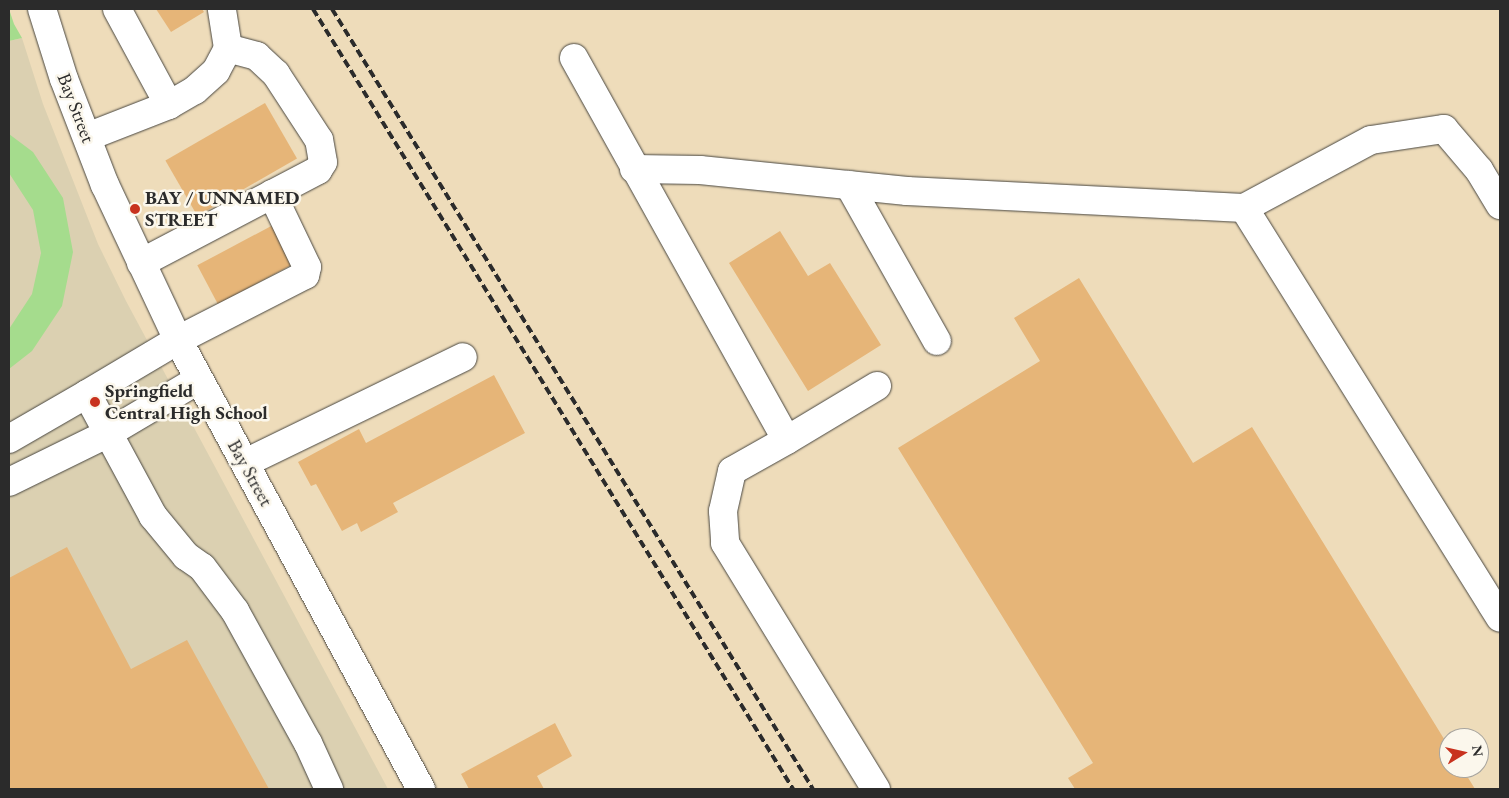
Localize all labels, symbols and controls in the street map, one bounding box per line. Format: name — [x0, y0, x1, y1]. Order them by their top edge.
street label: Bay Street — [52, 70, 100, 146]
place label: BAY / UNNAMED STREET — [145, 187, 299, 231]
marker: BAY / UNNAMED STREET — [129, 203, 141, 215]
place label: Springfield Central High School — [105, 380, 268, 424]
marker: Springfield Central High School — [89, 396, 101, 408]
street label: Bay Street — [222, 436, 278, 510]
north arrow — [1439, 728, 1489, 778]
text: N — [1468, 744, 1488, 758]

